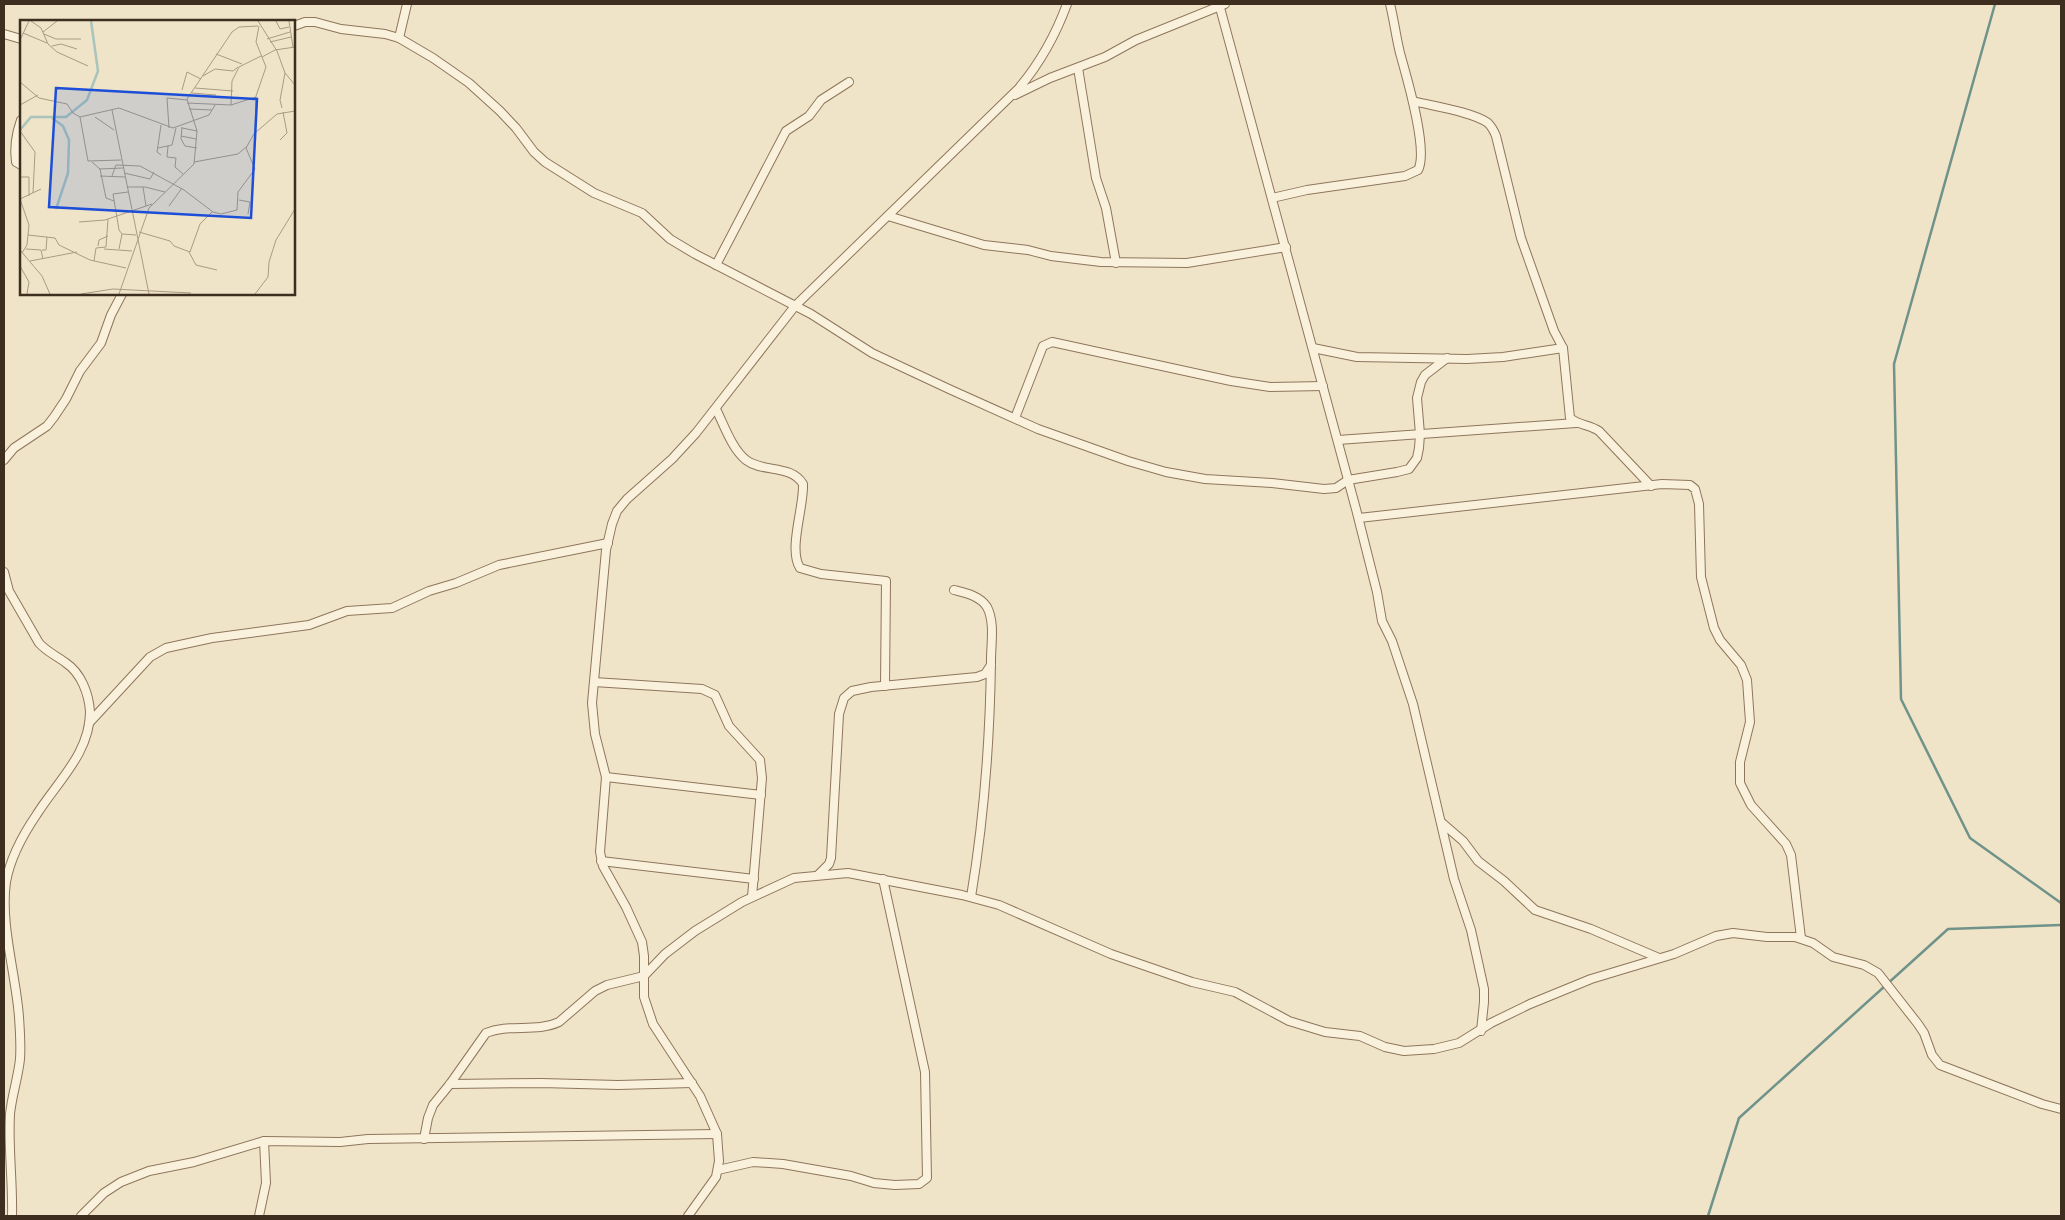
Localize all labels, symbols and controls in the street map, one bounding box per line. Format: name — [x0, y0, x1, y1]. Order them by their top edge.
inset map — [20, 20, 295, 295]

